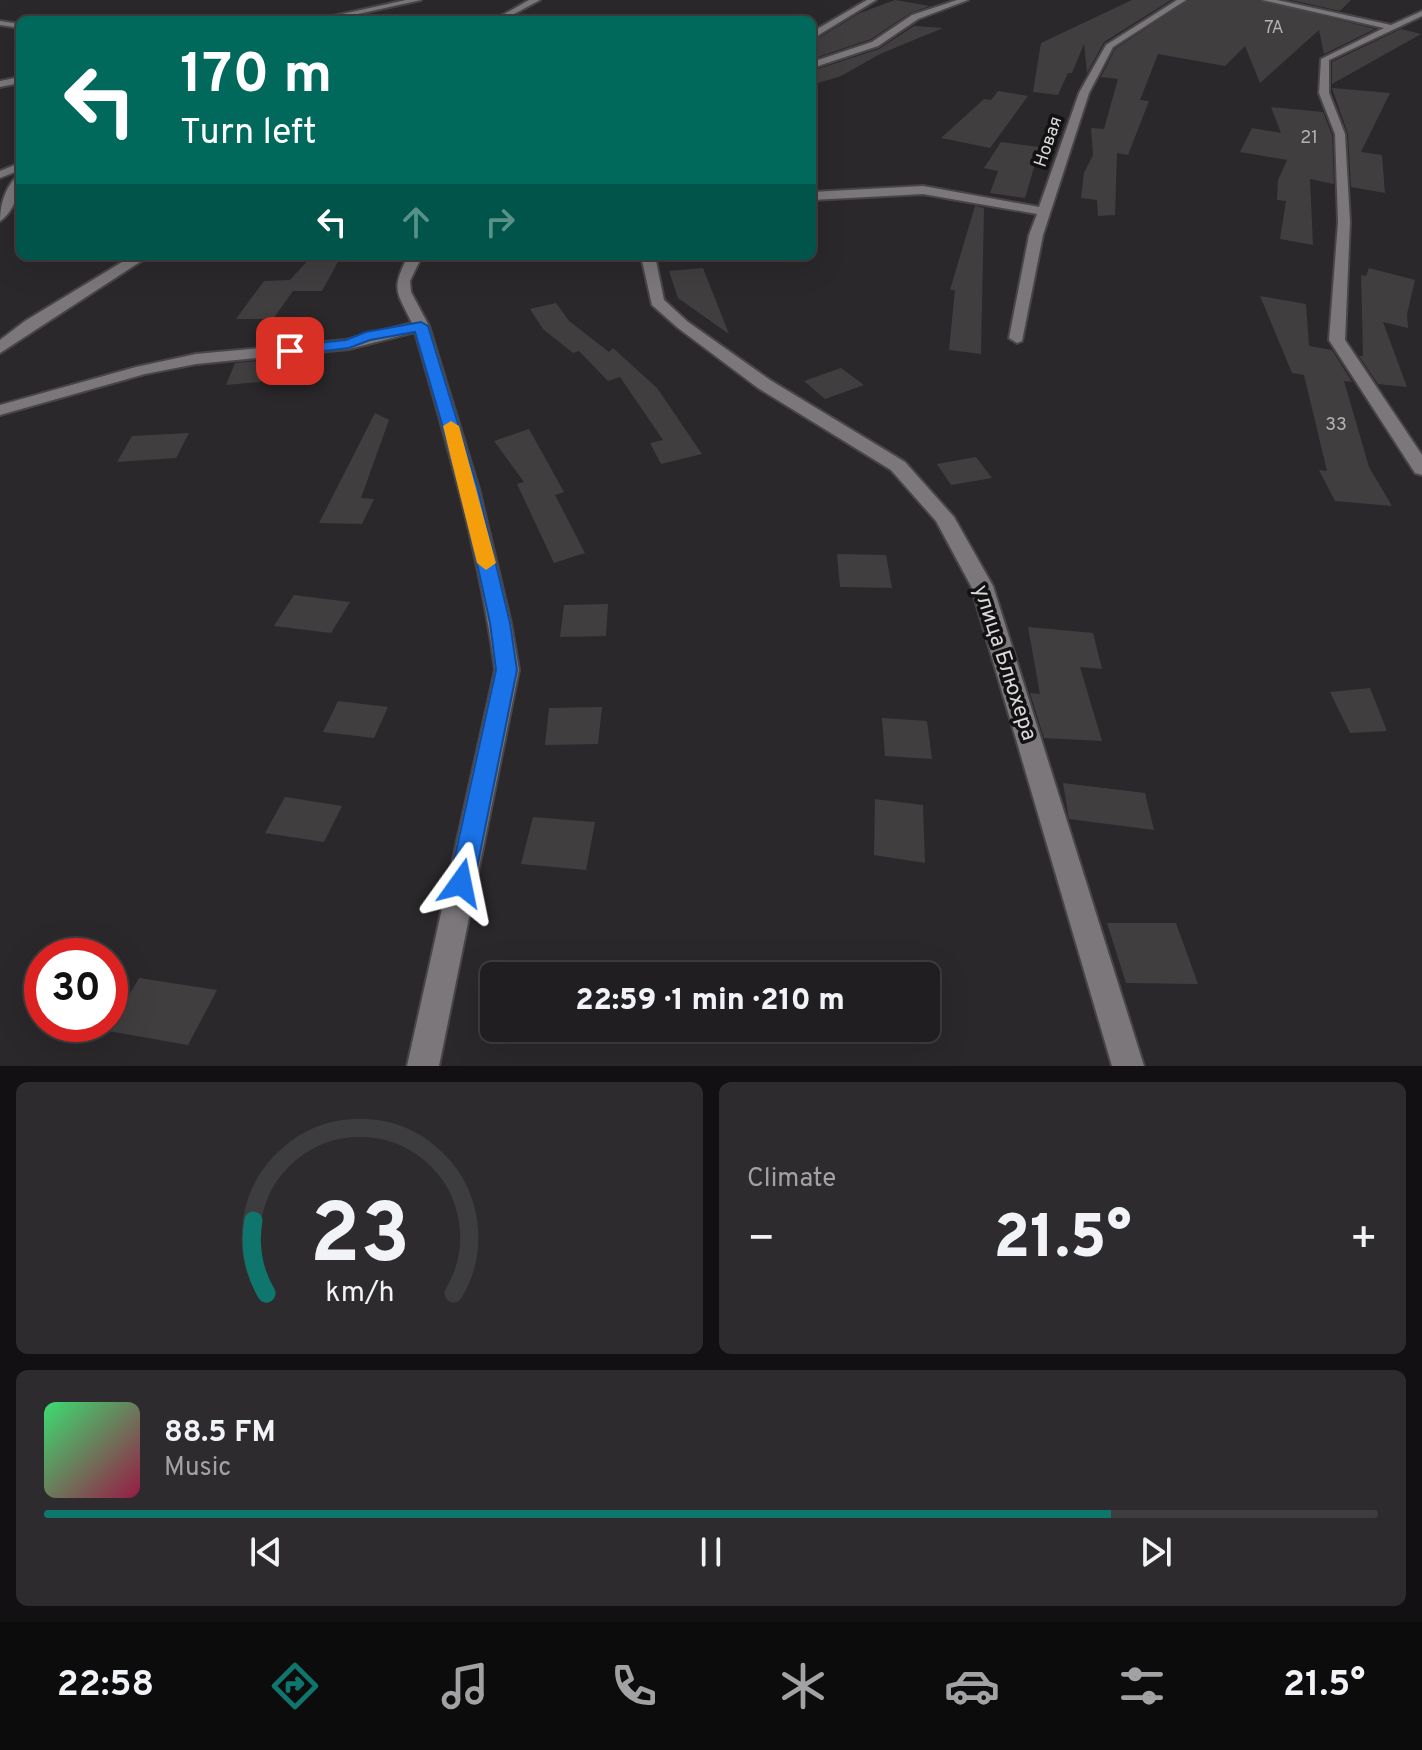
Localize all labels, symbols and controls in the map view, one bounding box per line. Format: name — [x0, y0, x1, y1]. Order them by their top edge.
house number: 7А — [1264, 17, 1284, 40]
text: 170 m — [180, 42, 332, 112]
icon: left — [48, 48, 152, 152]
text: Turn left — [180, 111, 317, 157]
street label: Новая — [1030, 113, 1068, 171]
house number: 21 — [1300, 127, 1318, 150]
icon: left — [310, 200, 354, 244]
icon: ahead — [394, 200, 438, 244]
icon: right — [478, 200, 522, 244]
pin — [256, 317, 324, 385]
icon: arrive — [268, 329, 312, 373]
house number: 33 — [1325, 414, 1347, 437]
street label: улица Блюхера — [966, 582, 1042, 744]
position arrow — [419, 841, 503, 925]
speed limit sign: 30 — [24, 938, 128, 1042]
text: 22:59 · 1 min · 210 m — [575, 983, 845, 1020]
text: Climate — [747, 1163, 836, 1196]
text: 23 — [309, 1187, 410, 1292]
text: 21.5° — [993, 1203, 1132, 1279]
text: − — [747, 1213, 775, 1269]
text: + — [1350, 1213, 1378, 1269]
text: km/h — [325, 1276, 394, 1312]
text: 88.5 FM — [164, 1415, 276, 1452]
text: Music — [164, 1452, 231, 1485]
icon: previous — [244, 1530, 288, 1574]
icon: pause — [689, 1530, 733, 1574]
icon: next — [1134, 1530, 1178, 1574]
icon: directions — [267, 1658, 323, 1714]
icon: music — [437, 1658, 493, 1714]
icon: phone — [606, 1658, 662, 1714]
icon: climate — [775, 1658, 831, 1714]
icon: car — [944, 1658, 1000, 1714]
icon: filters — [1114, 1658, 1170, 1714]
text: 22:58 — [57, 1663, 154, 1709]
text: 21.5° — [1283, 1663, 1365, 1709]

